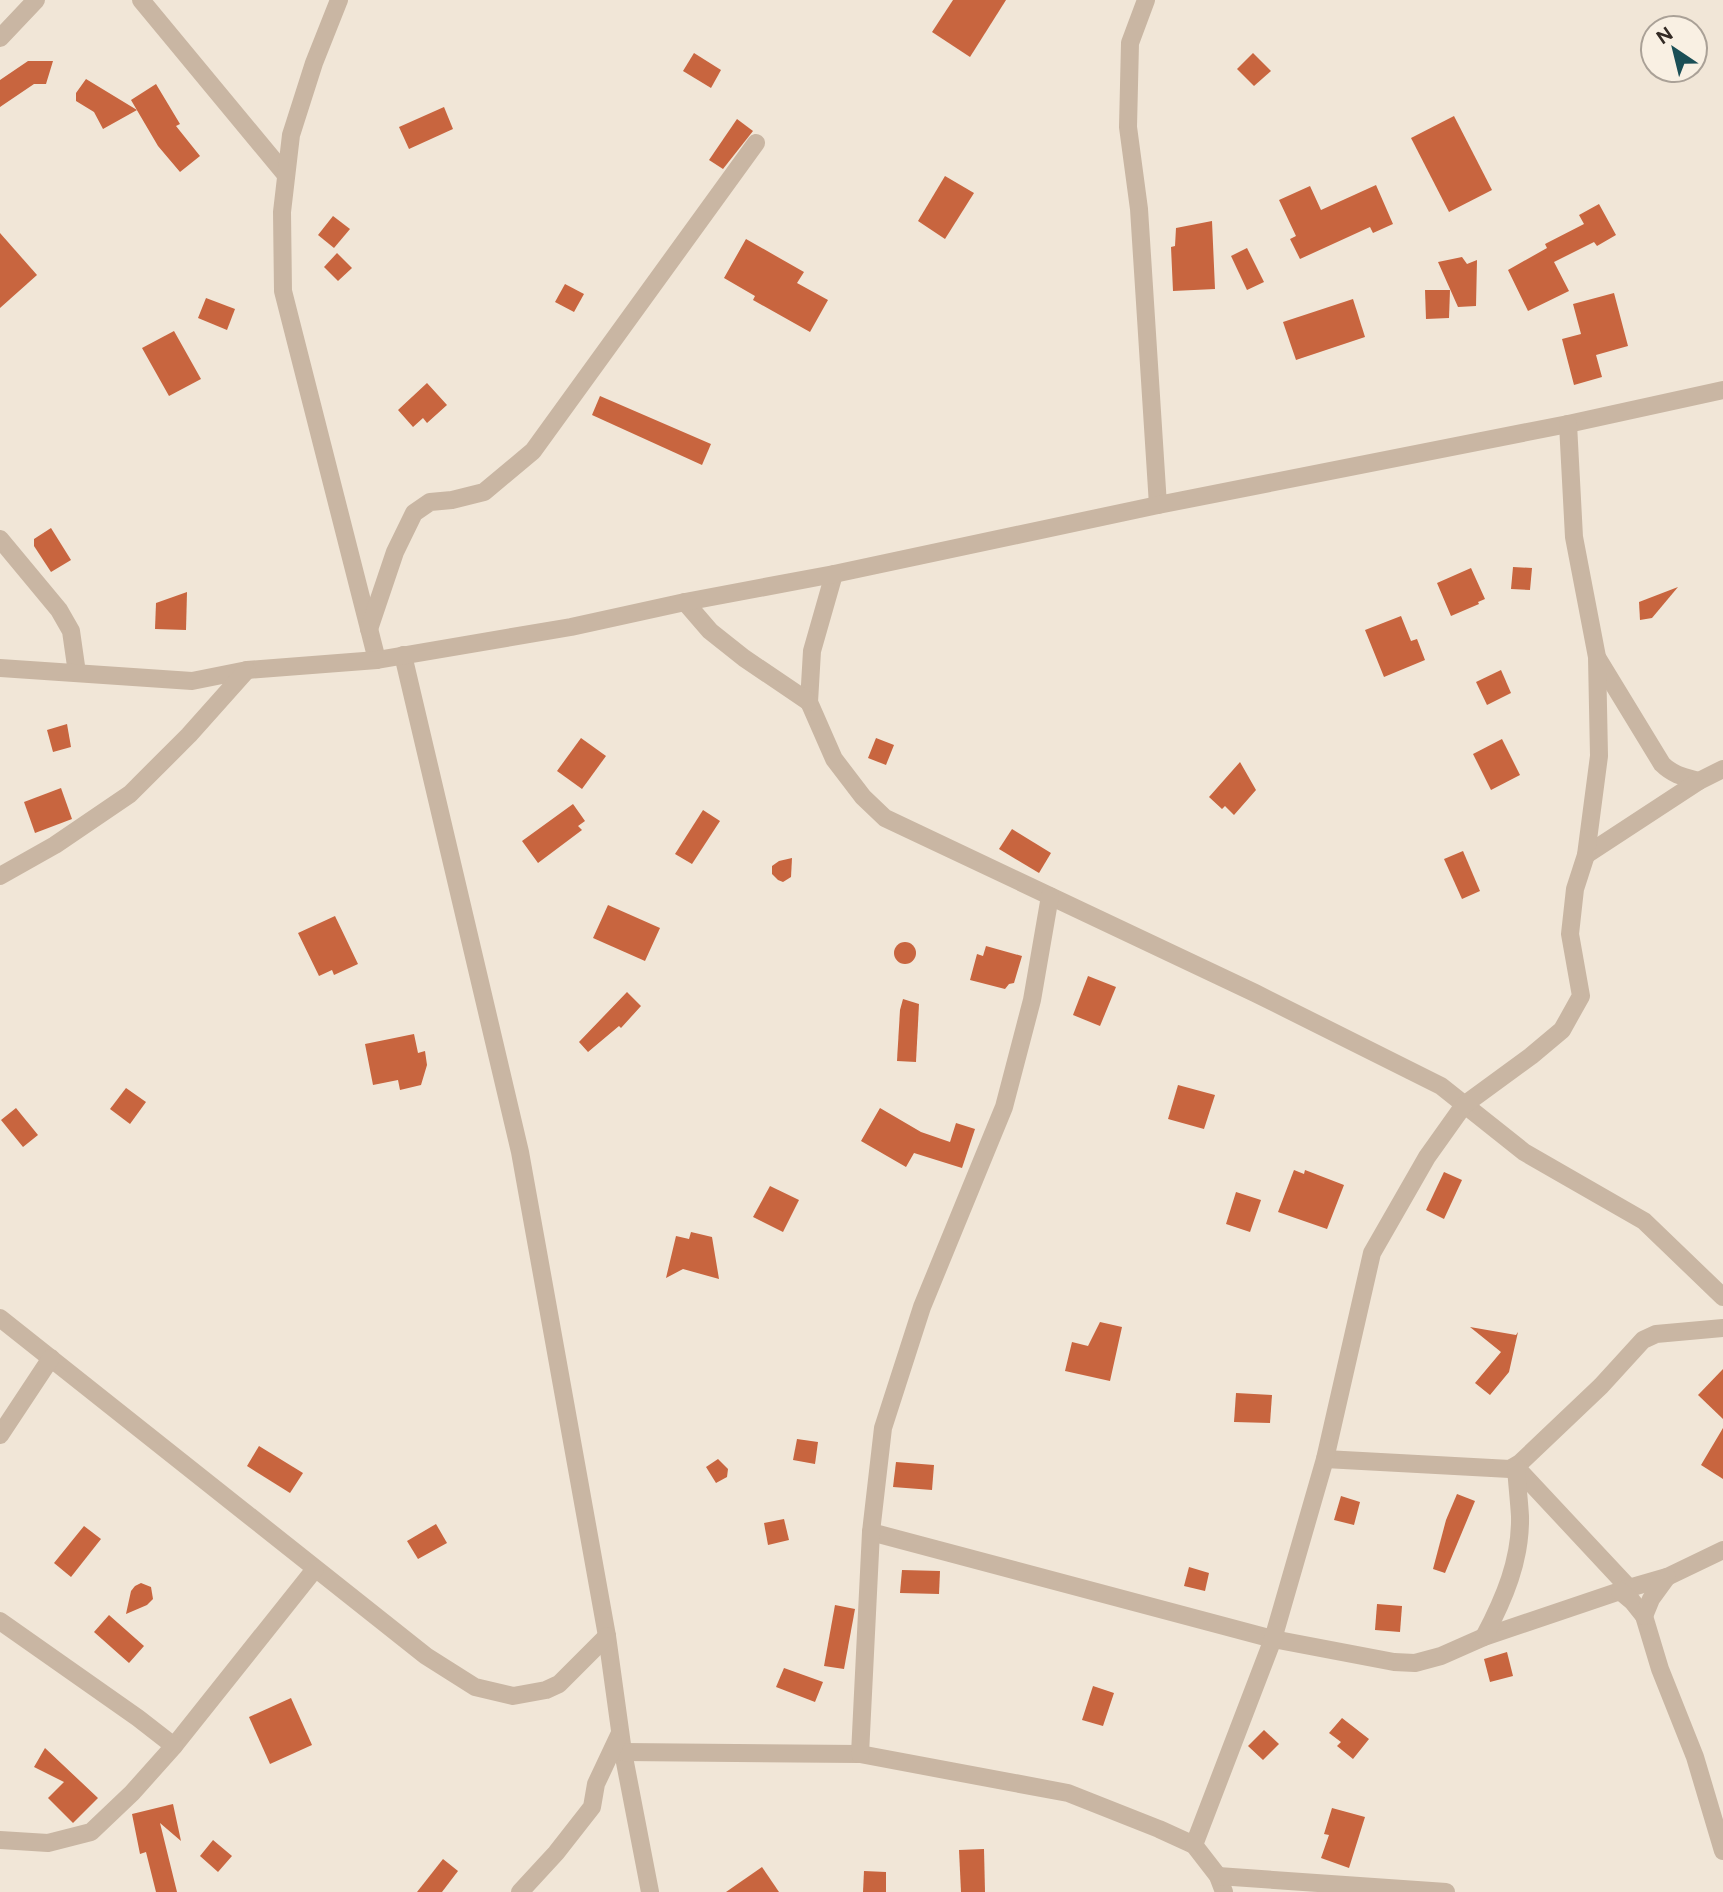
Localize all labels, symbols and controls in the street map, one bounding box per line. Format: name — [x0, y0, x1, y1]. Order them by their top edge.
north arrow — [1639, 14, 1709, 84]
text: N — [1652, 22, 1677, 49]

